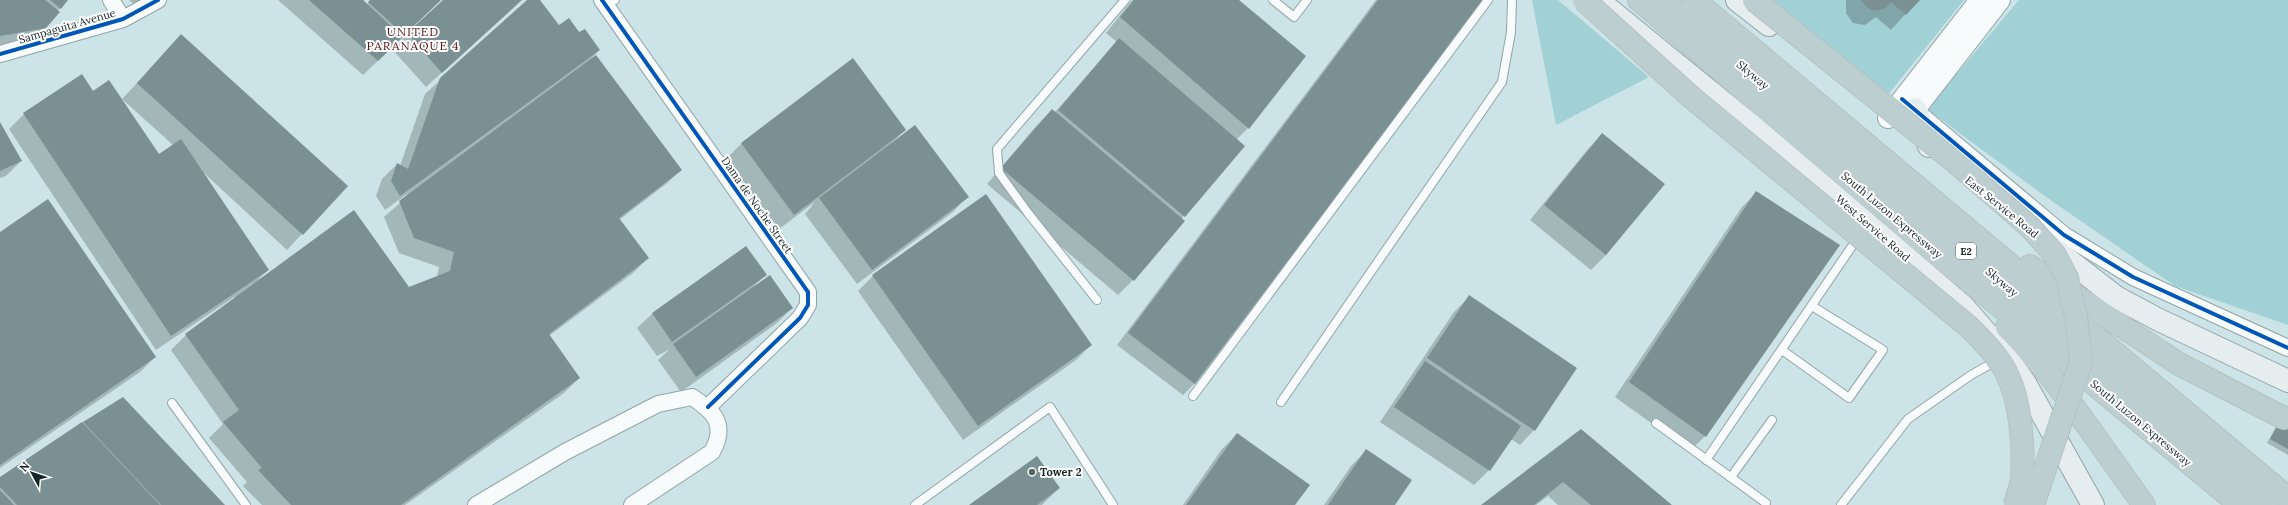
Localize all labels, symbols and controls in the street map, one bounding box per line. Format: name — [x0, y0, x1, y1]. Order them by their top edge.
street label: Sampaguita Avenue — [17, 5, 117, 47]
district label: UNITED PARANAQUE 4 — [366, 24, 460, 53]
street label: Skyway — [1734, 57, 1772, 93]
street label: Dama de Noche Street — [718, 154, 796, 257]
street label: South Luzon Expressway — [1839, 169, 1946, 261]
street label: East Service Road — [1962, 173, 2042, 241]
street label: West Service Road — [1833, 192, 1914, 265]
road number: E2 — [1956, 243, 1976, 259]
street label: Skyway — [1983, 264, 2021, 300]
street label: South Luzon Expressway — [2088, 377, 2195, 469]
north arrow — [12, 453, 52, 493]
text: N — [16, 458, 33, 474]
place label: Tower 2 — [1040, 465, 1082, 479]
marker: Tower 2 — [1027, 467, 1037, 477]

